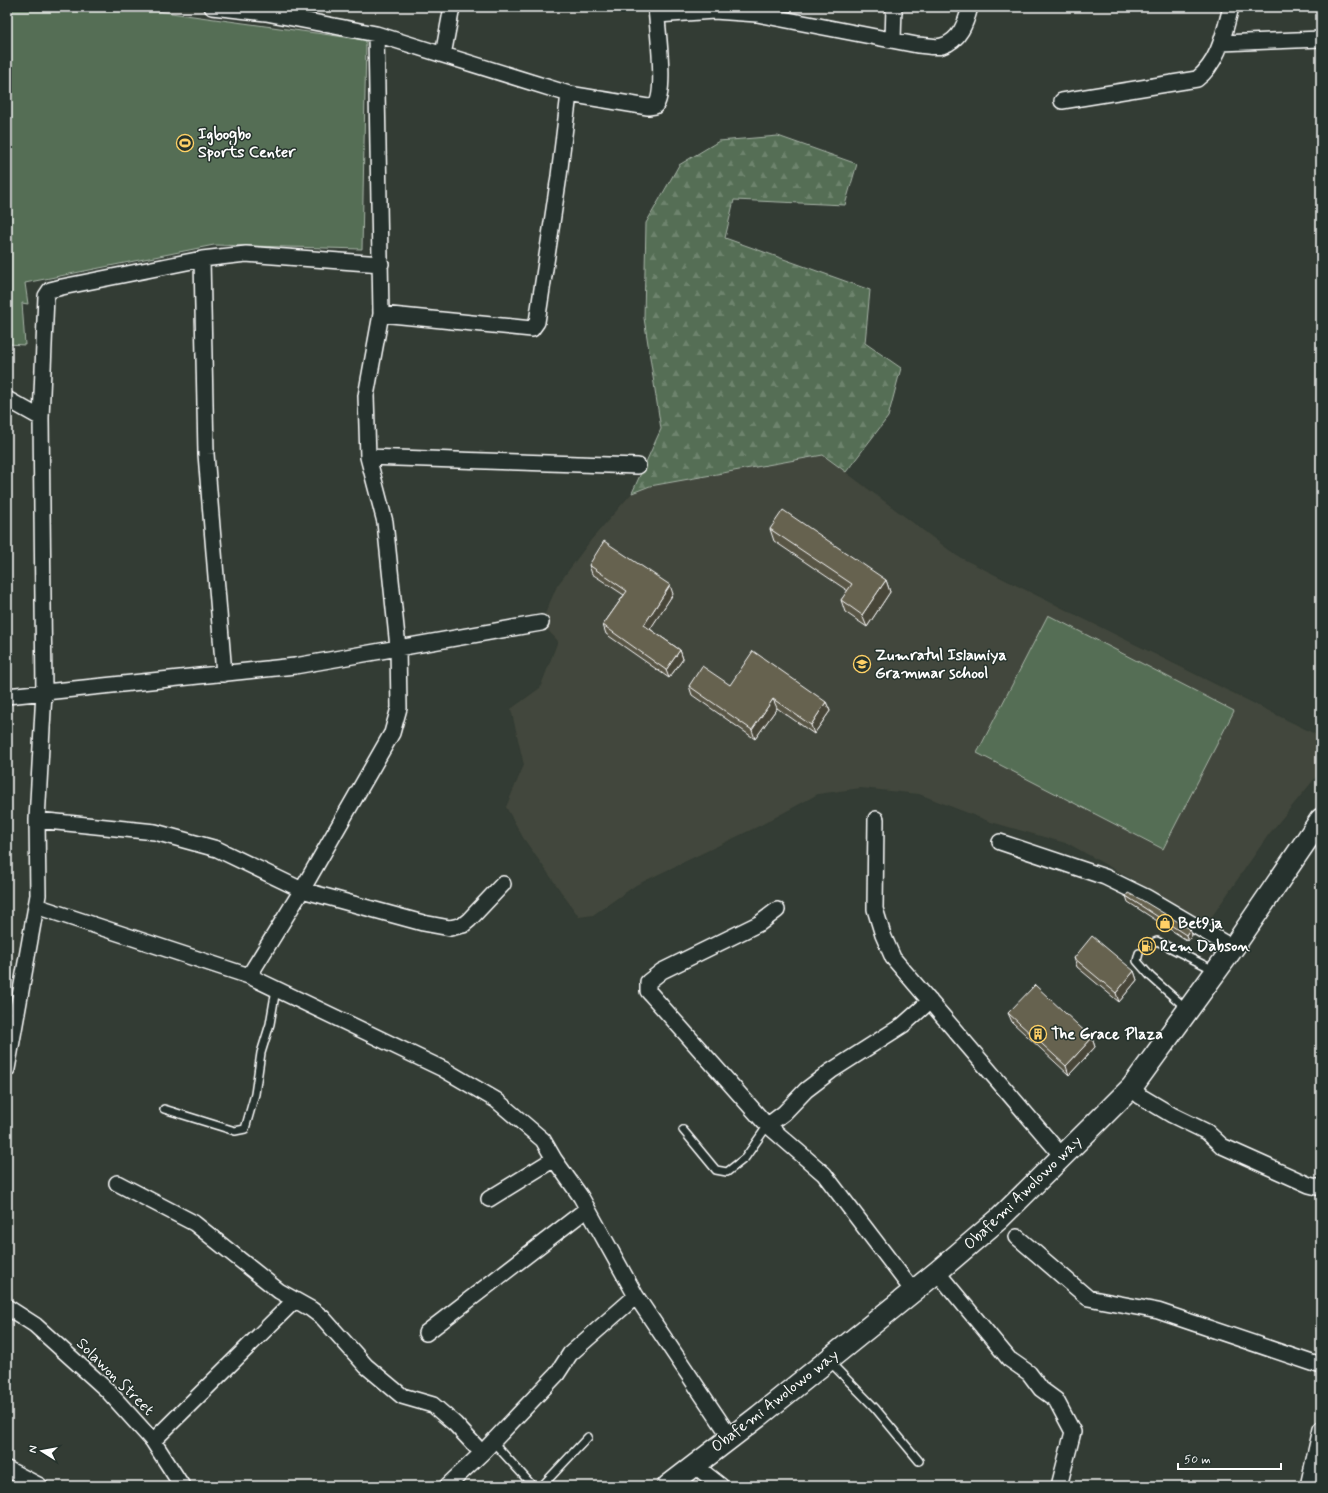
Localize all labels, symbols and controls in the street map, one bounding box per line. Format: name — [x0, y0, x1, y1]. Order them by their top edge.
place label: Igbogbo Sports Center — [198, 124, 296, 163]
sports icon: Igbogbo Sports Center — [175, 133, 195, 153]
place label: Zumratul Islamiya Grammar school — [875, 645, 1007, 684]
school or university icon: Zumratul Islamiya Grammar school — [852, 654, 872, 674]
shop icon: Bet9ja — [1155, 913, 1175, 933]
place label: Bet9ja — [1178, 913, 1223, 934]
fuel station icon: Rem Dabson — [1137, 936, 1157, 956]
place label: Rem Dabson — [1160, 936, 1250, 957]
building icon: The Grace Plaza — [1028, 1024, 1048, 1044]
place label: The Grace Plaza — [1051, 1024, 1163, 1045]
street label: Obafemi Awolowo way — [959, 1131, 1087, 1255]
street label: Solawon Street — [72, 1334, 158, 1420]
street label: Obafemi Awolowo way — [707, 1345, 843, 1457]
north arrow — [22, 1431, 62, 1471]
text: N — [26, 1444, 41, 1454]
scale bar — [1178, 1445, 1281, 1471]
text: 50 m — [1184, 1452, 1211, 1468]

